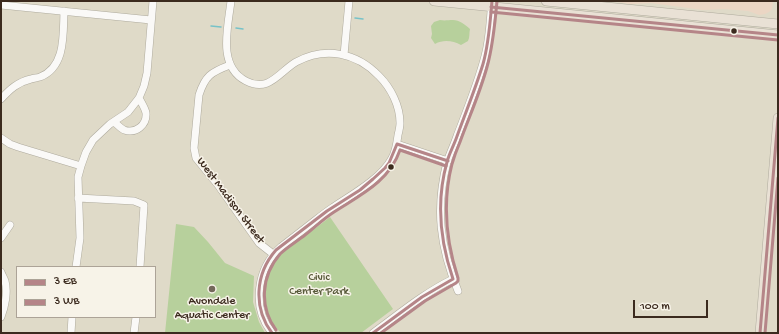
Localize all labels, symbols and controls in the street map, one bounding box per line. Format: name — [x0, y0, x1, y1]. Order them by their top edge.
unlabelled marker — [729, 26, 739, 36]
street label: West Madison Street — [193, 155, 267, 247]
unlabelled marker — [386, 162, 396, 172]
legend — [16, 266, 156, 318]
park label: Civic Center Park — [289, 271, 349, 299]
text: 3 EB — [54, 275, 77, 289]
marker: Avondale Aquatic Center — [207, 284, 217, 294]
scale bar — [635, 292, 710, 318]
text: 3 WB — [54, 295, 79, 309]
place label: Avondale Aquatic Center — [175, 295, 249, 323]
text: 100 m — [640, 300, 670, 314]

